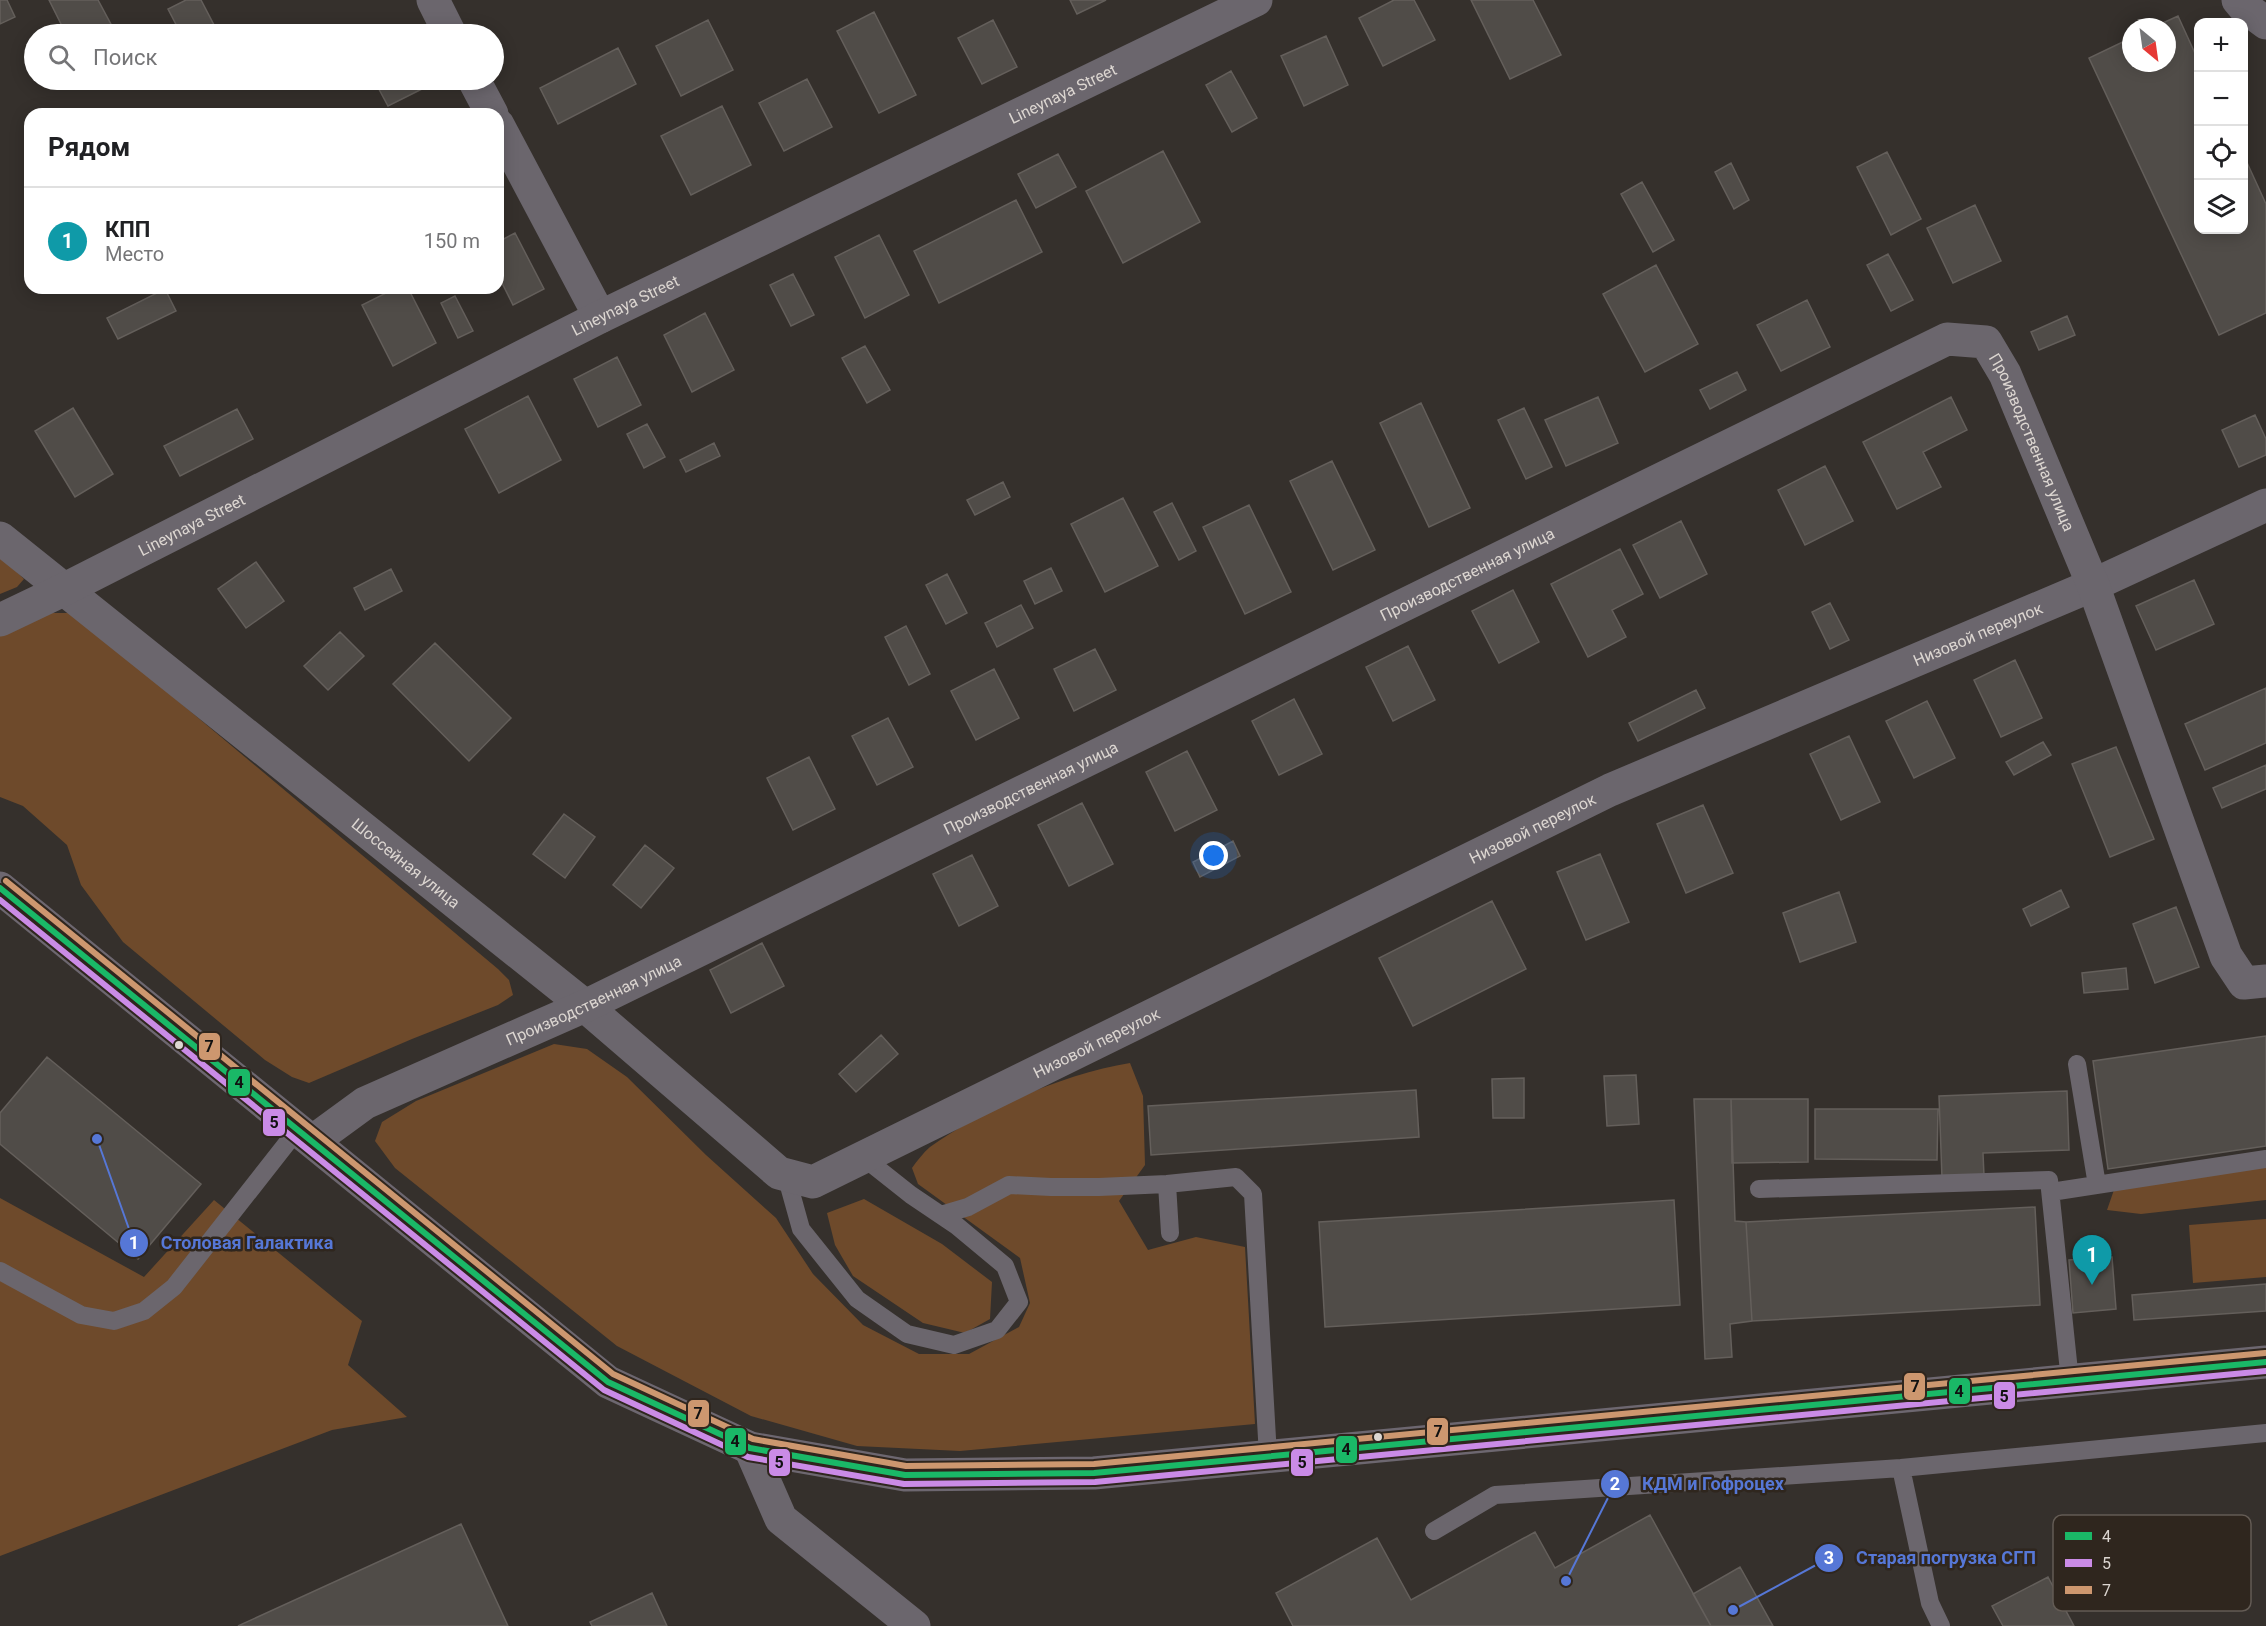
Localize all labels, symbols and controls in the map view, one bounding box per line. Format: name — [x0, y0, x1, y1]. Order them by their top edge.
north arrow — [2122, 18, 2176, 72]
map controls — [2194, 18, 2248, 234]
button: + — [2194, 18, 2248, 72]
search box — [24, 24, 504, 90]
icon: search — [45, 41, 78, 74]
text: Поиск — [93, 45, 157, 70]
street label: Lineynaya Street — [1006, 59, 1119, 127]
button: − — [2194, 72, 2248, 126]
button: locate — [2194, 126, 2248, 180]
text: Рядом — [48, 132, 130, 162]
button: layers — [2194, 180, 2248, 234]
text: КПП — [105, 217, 150, 242]
text: 1 — [62, 229, 73, 253]
text: 150 m — [424, 229, 480, 253]
text: Место — [105, 242, 164, 266]
street label: Lineynaya Street — [568, 271, 682, 339]
street label: Производственная улица — [1985, 350, 2079, 534]
street label: Lineynaya Street — [135, 490, 248, 560]
street label: Производственная улица — [1377, 523, 1557, 625]
street label: Низовой переулок — [1910, 598, 2046, 670]
street label: Производственная улица — [940, 737, 1121, 838]
street label: Низовой переулок — [1466, 789, 1599, 867]
street label: Шоссейная улица — [348, 814, 464, 912]
your location — [1199, 841, 1228, 870]
street label: Производственная улица — [503, 951, 684, 1049]
street label: Низовой переулок — [1030, 1003, 1163, 1082]
line badge: 7 — [198, 1032, 221, 1061]
text: 7 — [204, 1037, 214, 1056]
unlabelled marker — [173, 1039, 185, 1051]
line badge: 4 — [227, 1068, 251, 1097]
text: 4 — [234, 1073, 244, 1092]
line badge: 5 — [262, 1108, 286, 1137]
text: 5 — [269, 1113, 279, 1132]
callout: Столовая Галактика — [119, 1225, 346, 1261]
text: 1 — [129, 1232, 139, 1253]
text: Столовая Галактика — [161, 1232, 334, 1253]
pin: 1 — [2072, 1236, 2112, 1285]
line badge: 7 — [1903, 1372, 1926, 1401]
text: 7 — [1910, 1377, 1920, 1396]
line badge: 4 — [1948, 1377, 1971, 1405]
line badge: 5 — [1993, 1381, 2016, 1410]
text: 4 — [1954, 1382, 1964, 1401]
text: 5 — [1999, 1387, 2009, 1406]
line badge: 7 — [687, 1399, 710, 1428]
text: 7 — [693, 1404, 703, 1423]
line badge: 7 — [1426, 1417, 1449, 1446]
text: 7 — [1433, 1422, 1443, 1441]
line badge: 4 — [724, 1427, 747, 1456]
unlabelled marker — [1372, 1431, 1384, 1443]
text: 4 — [730, 1432, 740, 1451]
line badge: 4 — [1335, 1435, 1358, 1464]
text: 4 — [1341, 1440, 1351, 1459]
line badge: 5 — [768, 1448, 791, 1477]
line badge: 5 — [1290, 1448, 1314, 1477]
text: 5 — [774, 1453, 784, 1472]
text: 5 — [1297, 1453, 1307, 1472]
callout: КДМ и Гофроцех — [1600, 1466, 1796, 1502]
text: 2 — [1610, 1473, 1620, 1494]
text: КДМ и Гофроцех — [1642, 1473, 1785, 1494]
legend — [2053, 1515, 2251, 1611]
text: 4 — [2102, 1527, 2111, 1546]
callout: Старая погрузка СГП — [1814, 1540, 2048, 1576]
text: 3 — [1824, 1547, 1834, 1568]
text: Старая погрузка СГП — [1856, 1547, 2036, 1568]
text: 5 — [2102, 1554, 2111, 1573]
text: 7 — [2102, 1581, 2111, 1600]

